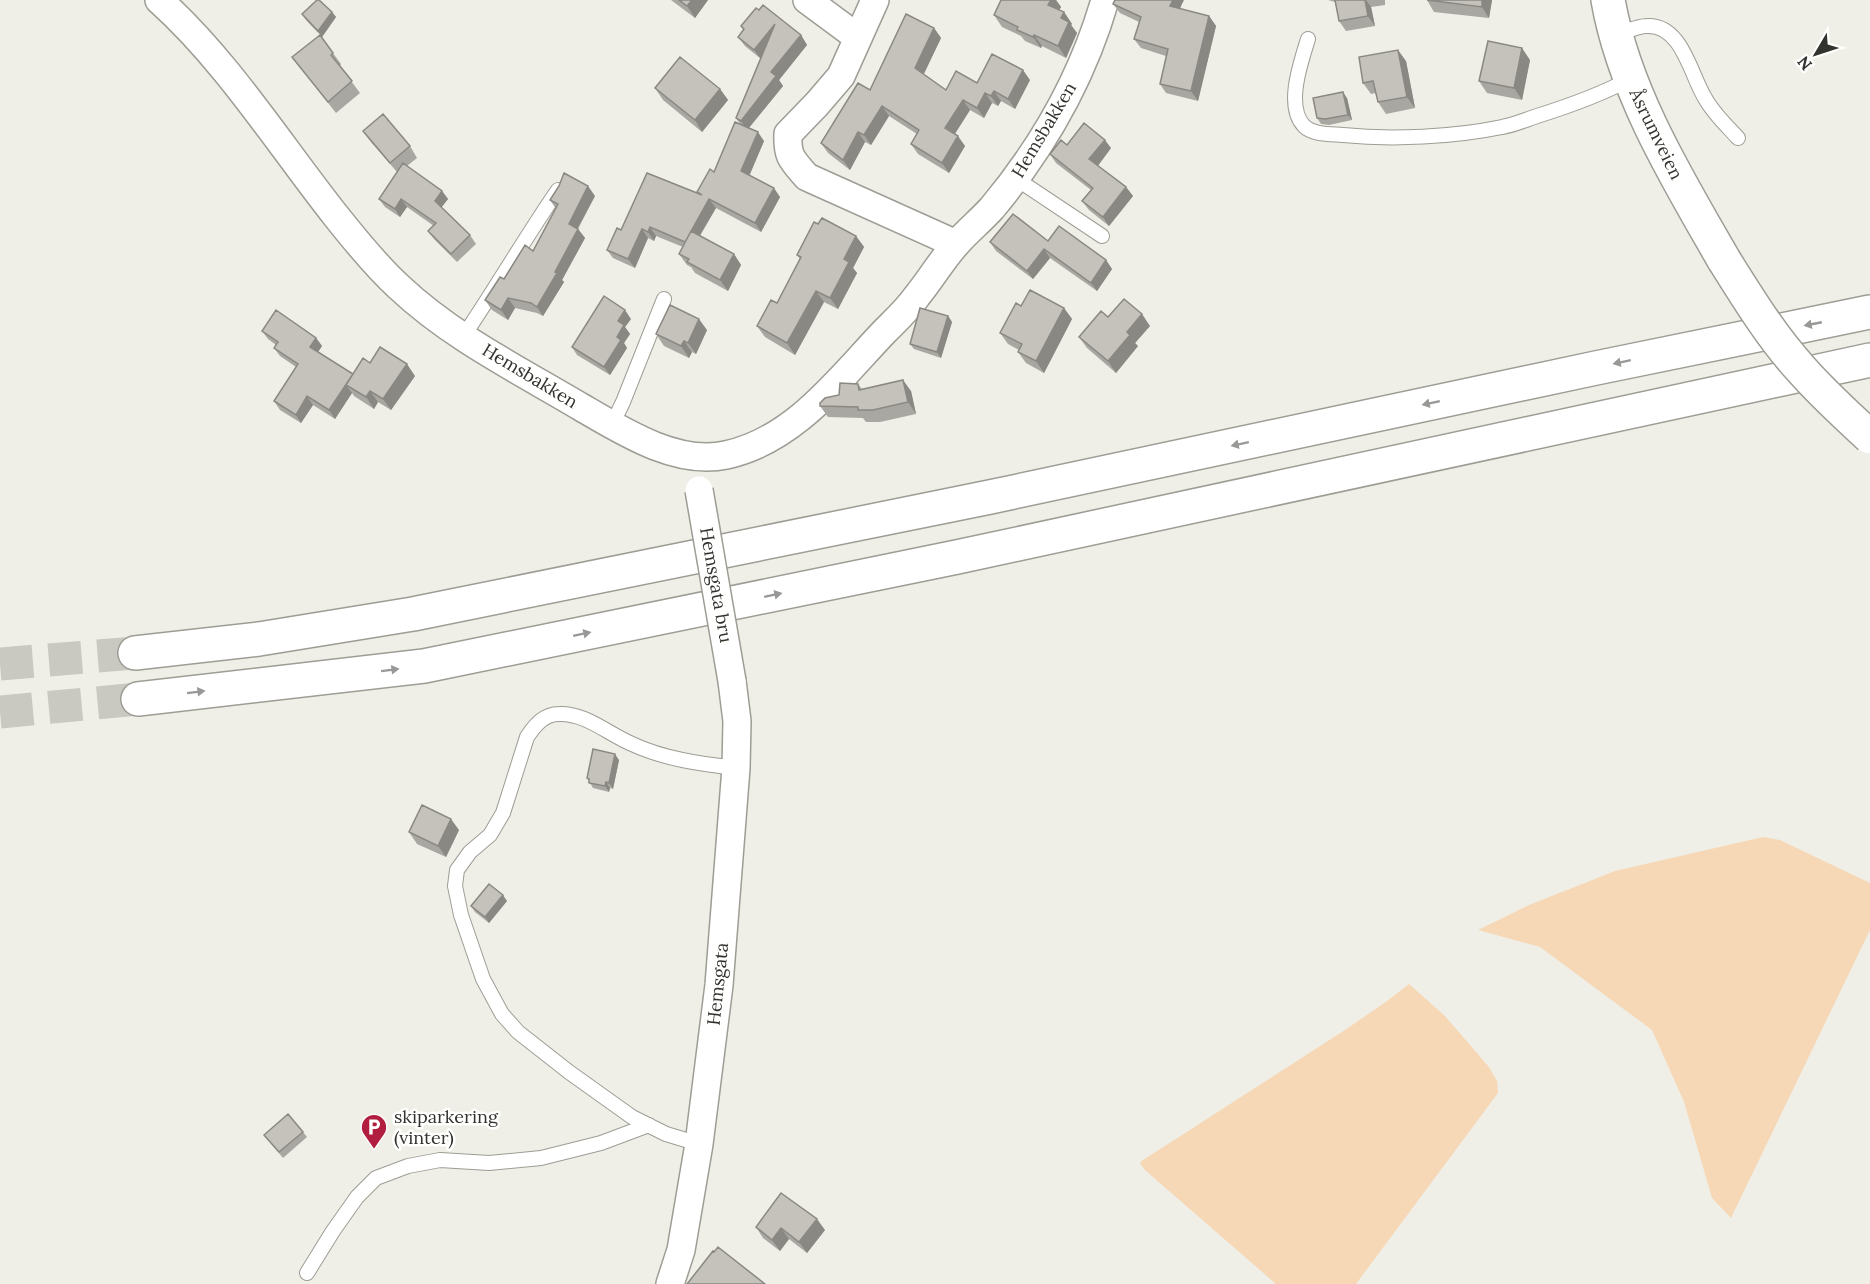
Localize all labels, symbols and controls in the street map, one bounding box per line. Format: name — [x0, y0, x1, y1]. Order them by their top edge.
north arrow — [1786, 24, 1846, 84]
text: N — [1793, 52, 1816, 75]
street label: Hemsbakken — [1006, 78, 1081, 182]
street label: Åsrumveien — [1624, 84, 1688, 183]
one-way arrow — [1803, 320, 1822, 329]
street label: Hemsbakken — [478, 338, 582, 413]
one-way arrow — [1612, 358, 1631, 367]
one-way arrow — [1421, 399, 1440, 408]
one-way arrow — [1230, 440, 1249, 449]
street label: Hemsgata bru — [695, 525, 738, 645]
one-way arrow — [763, 590, 782, 599]
one-way arrow — [572, 629, 591, 638]
one-way arrow — [381, 665, 400, 675]
one-way arrow — [187, 687, 206, 697]
street label: Hemsgata — [702, 941, 733, 1027]
place label: skiparkering (vinter) — [394, 1105, 499, 1149]
parking icon: skiparkering (vinter) — [359, 1112, 389, 1150]

